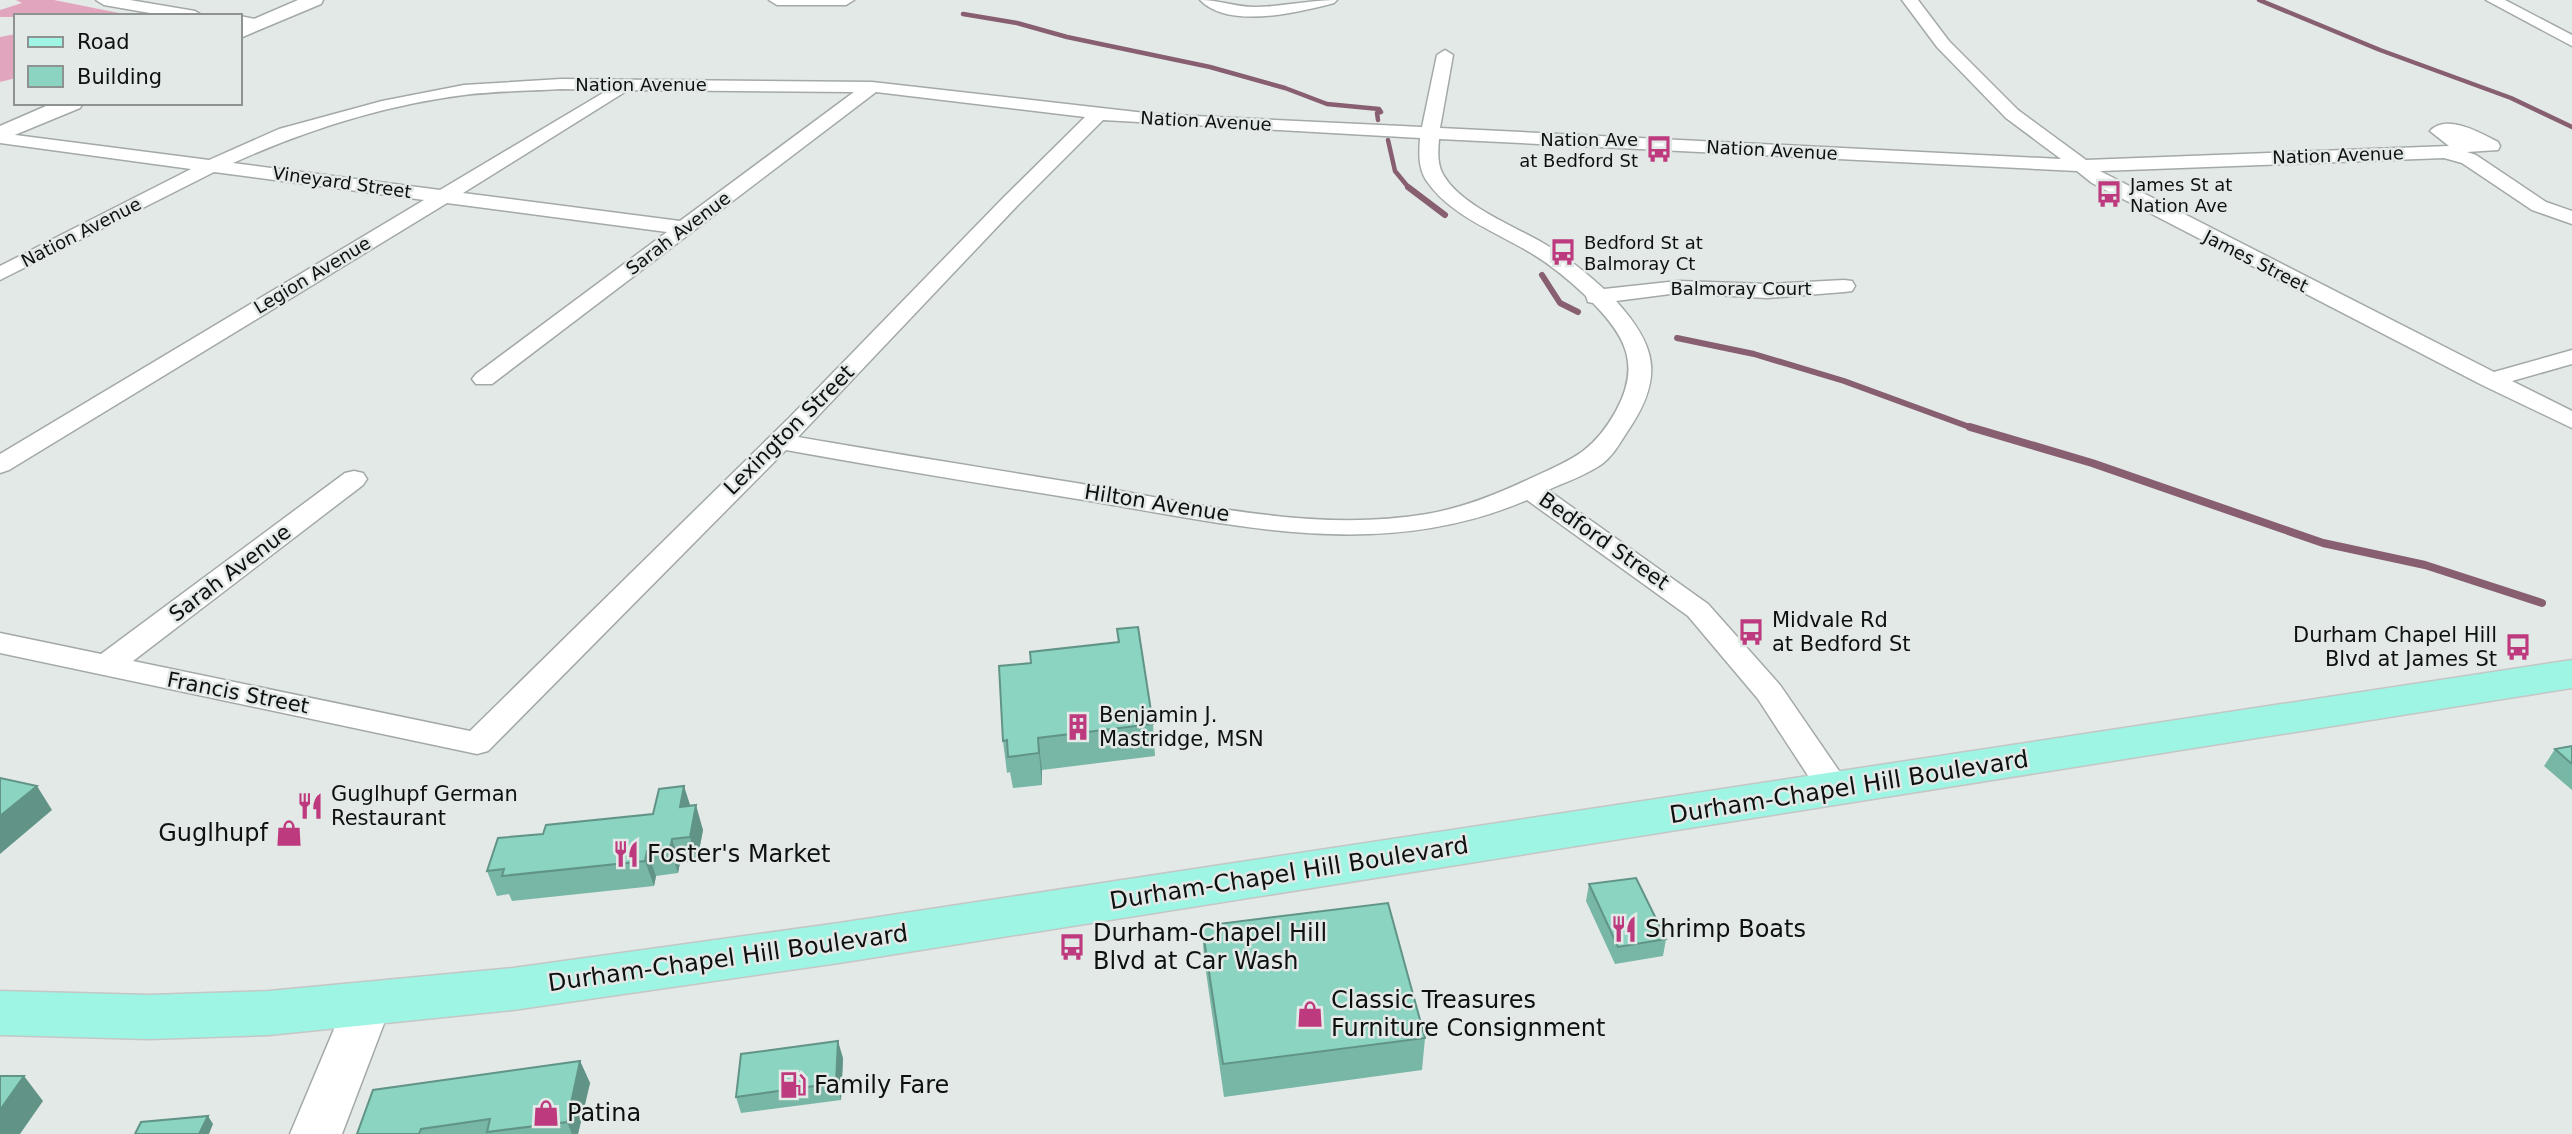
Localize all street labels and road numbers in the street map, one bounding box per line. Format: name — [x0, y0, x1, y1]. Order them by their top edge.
street label: Nation Avenue — [575, 74, 707, 95]
street label: Nation Avenue — [1140, 107, 1272, 135]
street label: Nation Avenue — [1706, 136, 1838, 164]
street label: Nation Avenue — [2272, 142, 2404, 168]
street label: Vineyard Street — [271, 162, 413, 202]
street label: Sarah Avenue — [622, 187, 734, 279]
street label: Nation Avenue — [18, 193, 144, 271]
street label: James Street — [2199, 225, 2312, 296]
street label: Legion Avenue — [250, 232, 374, 318]
street label: Balmoray Court — [1670, 278, 1812, 299]
street label: Lexington Street — [719, 360, 859, 500]
street label: Hilton Avenue — [1083, 480, 1231, 526]
street label: Bedford Street — [1534, 487, 1674, 595]
street label: Sarah Avenue — [165, 520, 295, 626]
street label: Francis Street — [165, 667, 311, 719]
street label: Durham-Chapel Hill Boulevard — [1667, 745, 2031, 829]
street label: Durham-Chapel Hill Boulevard — [1107, 831, 1471, 915]
street label: Durham-Chapel Hill Boulevard — [546, 919, 910, 997]

